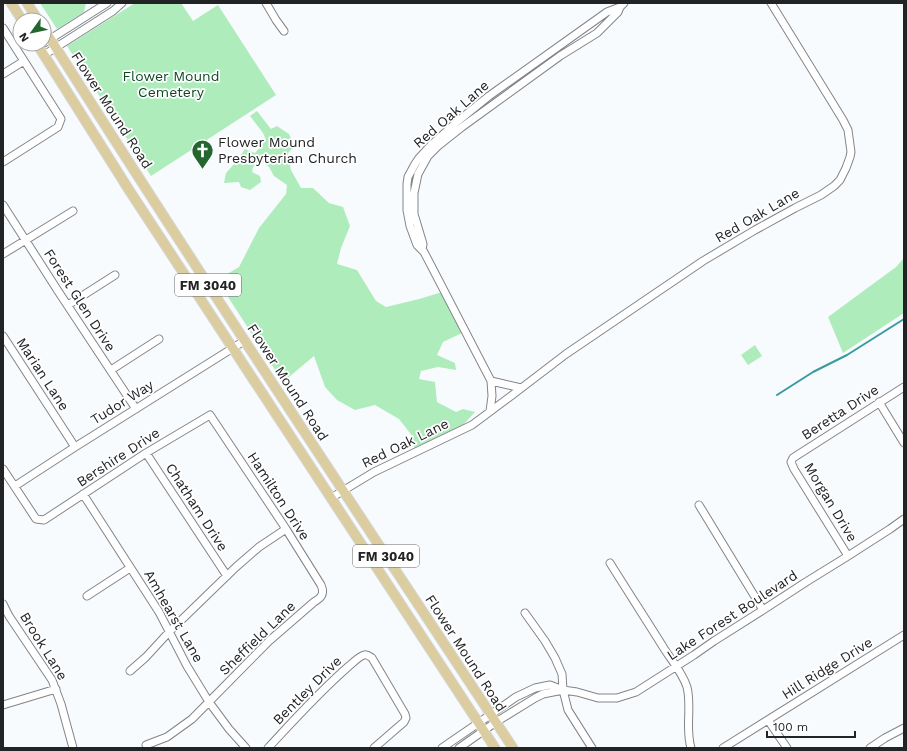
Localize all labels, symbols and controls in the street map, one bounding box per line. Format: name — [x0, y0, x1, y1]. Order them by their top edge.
north arrow — [12, 12, 52, 52]
text: N — [16, 30, 32, 44]
street label: Flower Mound Road — [68, 49, 156, 171]
park label: Flower Mound Cemetery — [122, 68, 220, 100]
street label: Red Oak Lane — [410, 77, 492, 151]
place label: Flower Mound Presbyterian Church — [218, 134, 357, 166]
church icon: Flower Mound Presbyterian Church — [190, 137, 216, 170]
street label: Red Oak Lane — [712, 184, 802, 246]
street label: Forest Glen Drive — [41, 246, 119, 354]
road number: FM 3040 — [175, 274, 241, 296]
street label: Flower Mound Road — [244, 321, 332, 443]
street label: Marian Lane — [14, 335, 72, 413]
street label: Tudor Way — [88, 376, 157, 428]
street label: Beretta Drive — [798, 381, 882, 443]
street label: Red Oak Lane — [359, 415, 451, 471]
street label: Bershire Drive — [74, 424, 162, 490]
street label: Hamilton Drive — [245, 449, 313, 543]
street label: Chatham Drive — [163, 460, 231, 554]
street label: Morgan Drive — [801, 460, 861, 544]
road number: FM 3040 — [353, 545, 419, 567]
street label: Amhearst Lane — [141, 567, 207, 665]
street label: Lake Forest Boulevard — [664, 567, 800, 663]
street label: Flower Mound Road — [422, 592, 510, 714]
street label: Sheffield Lane — [216, 598, 298, 678]
street label: Brook Lane — [17, 609, 71, 683]
street label: Hill Ridge Drive — [779, 634, 875, 702]
street label: Bentley Drive — [269, 652, 345, 728]
scale bar — [767, 713, 855, 739]
text: 100 m — [773, 720, 808, 734]

